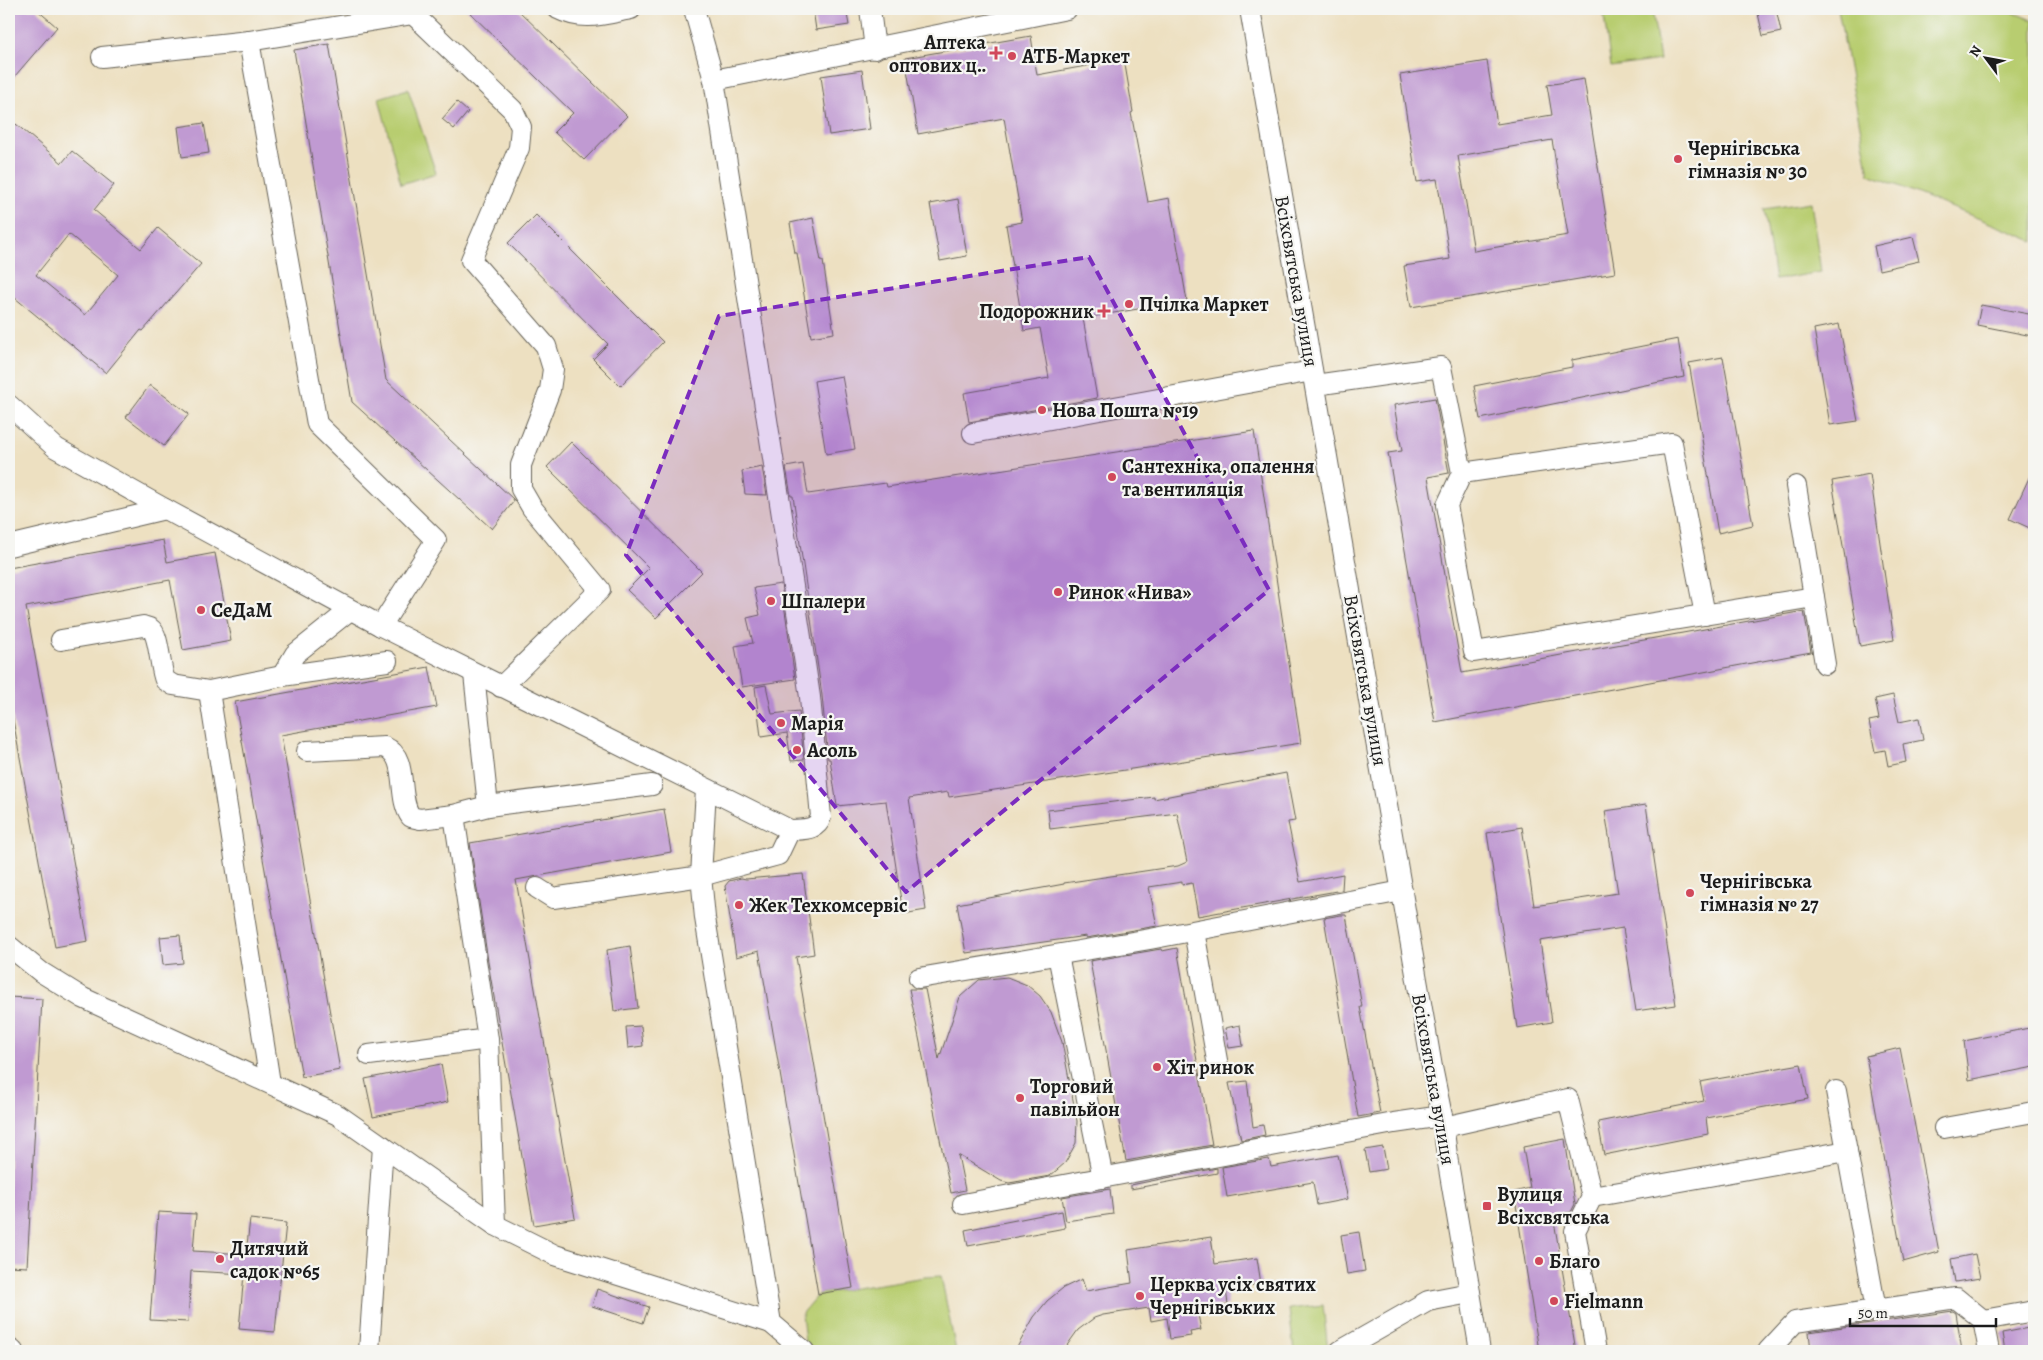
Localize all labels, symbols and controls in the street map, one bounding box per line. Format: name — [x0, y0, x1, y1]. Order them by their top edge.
place label: Аптека оптових ц‥ — [889, 29, 986, 79]
north arrow — [1960, 32, 2010, 82]
text: N — [1965, 42, 1986, 61]
place label: АТБ-Маркет — [1021, 43, 1130, 70]
marker: Аптека оптових ц‥ — [990, 47, 1002, 59]
marker: АТБ-Маркет — [1006, 50, 1018, 62]
place label: Чернігівська гімназія № 30 — [1688, 135, 1807, 185]
marker: Чернігівська гімназія № 30 — [1672, 153, 1684, 165]
street label: Всіхсвятська вулиця — [1268, 193, 1325, 369]
place label: Пчілка Маркет — [1139, 291, 1269, 318]
place label: Подорожник — [979, 298, 1094, 325]
marker: Пчілка Маркет — [1123, 298, 1135, 310]
marker: Подорожник — [1098, 305, 1110, 317]
place label: Нова Пошта №19 — [1052, 397, 1198, 424]
marker: Нова Пошта №19 — [1036, 404, 1048, 416]
place label: Сантехніка, опалення та вентиляція — [1122, 453, 1315, 503]
marker: Сантехніка, опалення та вентиляція — [1106, 471, 1118, 483]
place label: Ринок «Нива» — [1068, 579, 1192, 606]
marker: Ринок «Нива» — [1052, 586, 1064, 598]
place label: Шпалери — [781, 588, 866, 615]
street label: Всіхсвятська вулиця — [1337, 592, 1394, 768]
marker: Шпалери — [765, 595, 777, 607]
place label: СеДаМ — [211, 597, 272, 624]
marker: СеДаМ — [195, 604, 207, 616]
place label: Марія — [791, 710, 844, 737]
marker: Марія — [775, 717, 787, 729]
place label: Асоль — [806, 737, 857, 764]
marker: Асоль — [791, 744, 803, 756]
place label: Чернігівська гімназія № 27 — [1700, 868, 1819, 918]
marker: Чернігівська гімназія № 27 — [1684, 887, 1696, 899]
place label: Жек Техкомсервіс — [749, 892, 908, 919]
marker: Жек Техкомсервіс — [733, 899, 745, 911]
street label: Всіхсвятська вулиця — [1405, 991, 1462, 1167]
place label: Хіт ринок — [1167, 1054, 1254, 1081]
marker: Хіт ринок — [1151, 1061, 1163, 1073]
place label: Торговий павільйон — [1030, 1073, 1120, 1123]
marker: Торговий павільйон — [1014, 1092, 1026, 1104]
place label: Вулиця Всіхсвятська — [1497, 1181, 1610, 1231]
marker: Вулиця Всіхсвятська — [1481, 1200, 1493, 1212]
place label: Дитячий садок №65 — [230, 1235, 320, 1285]
place label: Благо — [1549, 1248, 1600, 1275]
marker: Дитячий садок №65 — [214, 1253, 226, 1265]
marker: Благо — [1533, 1255, 1545, 1267]
place label: Церква усіх святих Чернігівських — [1150, 1271, 1317, 1321]
place label: Fielmann — [1564, 1288, 1643, 1315]
marker: Церква усіх святих Чернігівських — [1134, 1290, 1146, 1302]
marker: Fielmann — [1548, 1295, 1560, 1307]
scale bar — [1850, 1295, 1997, 1327]
text: 50 m — [1858, 1303, 1888, 1323]

